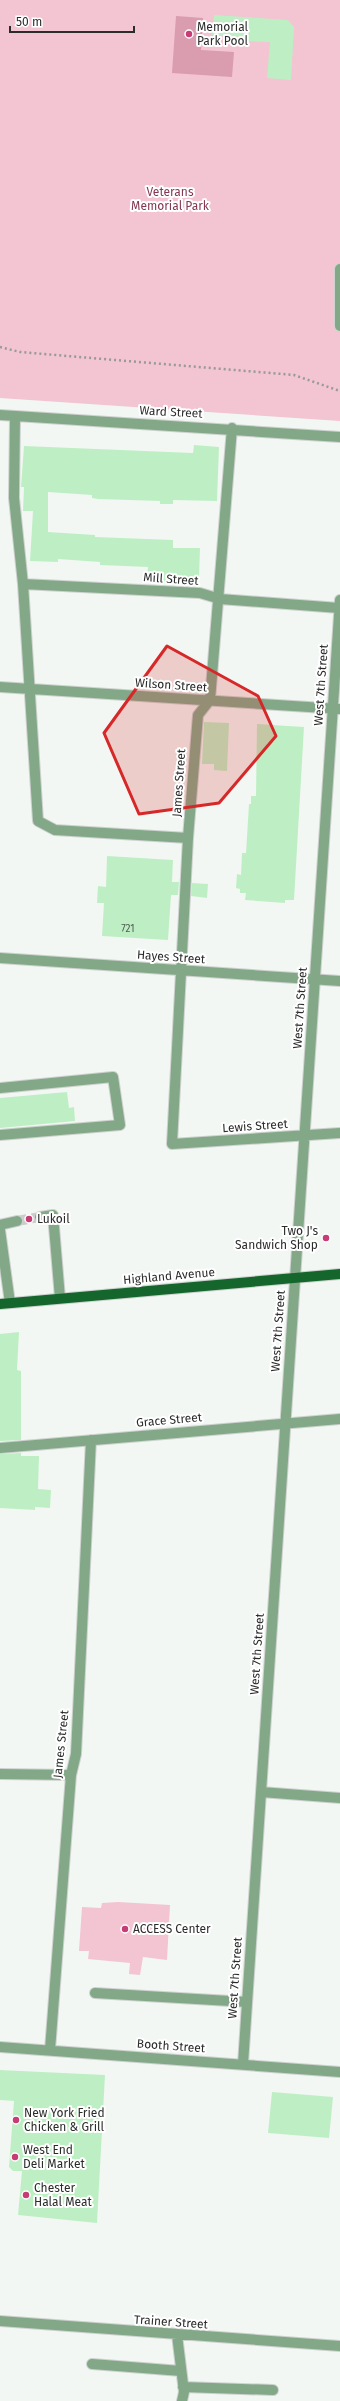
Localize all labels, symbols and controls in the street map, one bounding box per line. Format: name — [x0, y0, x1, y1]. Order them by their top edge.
scale bar — [10, 8, 134, 34]
text: 50 m — [16, 15, 42, 29]
place label: Memorial Park Pool — [197, 20, 249, 48]
marker: Memorial Park Pool — [184, 29, 194, 39]
park label: Veterans Memorial Park — [131, 185, 210, 213]
street label: Ward Street — [139, 403, 204, 421]
street label: Mill Street — [143, 570, 200, 588]
street label: West 7th Street — [311, 643, 331, 726]
street label: Wilson Street — [134, 675, 208, 695]
street label: James Street — [170, 748, 188, 818]
house number: 721 — [121, 923, 135, 935]
street label: Hayes Street — [136, 948, 206, 966]
street label: West 7th Street — [290, 966, 310, 1049]
street label: Lewis Street — [222, 1117, 289, 1135]
place label: Lukoil — [37, 1212, 70, 1226]
marker: Lukoil — [24, 1214, 34, 1224]
place label: Two J's Sandwich Shop — [235, 1224, 318, 1252]
marker: Two J's Sandwich Shop — [321, 1233, 331, 1243]
street label: Highland Avenue — [123, 1265, 215, 1287]
street label: West 7th Street — [268, 1289, 288, 1372]
street label: Grace Street — [135, 1410, 203, 1430]
street label: West 7th Street — [247, 1612, 267, 1695]
street label: James Street — [50, 1709, 72, 1779]
place label: ACCESS Center — [133, 1922, 211, 1936]
marker: ACCESS Center — [120, 1924, 130, 1934]
street label: West 7th Street — [225, 1936, 245, 2019]
street label: Booth Street — [136, 2037, 206, 2055]
place label: New York Fried Chicken & Grill — [24, 2106, 105, 2134]
marker: New York Fried Chicken & Grill — [11, 2115, 21, 2125]
place label: West End Deli Market — [23, 2143, 85, 2171]
marker: West End Deli Market — [10, 2152, 20, 2162]
place label: Chester Halal Meat — [34, 2181, 92, 2209]
marker: Chester Halal Meat — [21, 2190, 31, 2200]
street label: Trainer Street — [134, 2312, 209, 2332]

